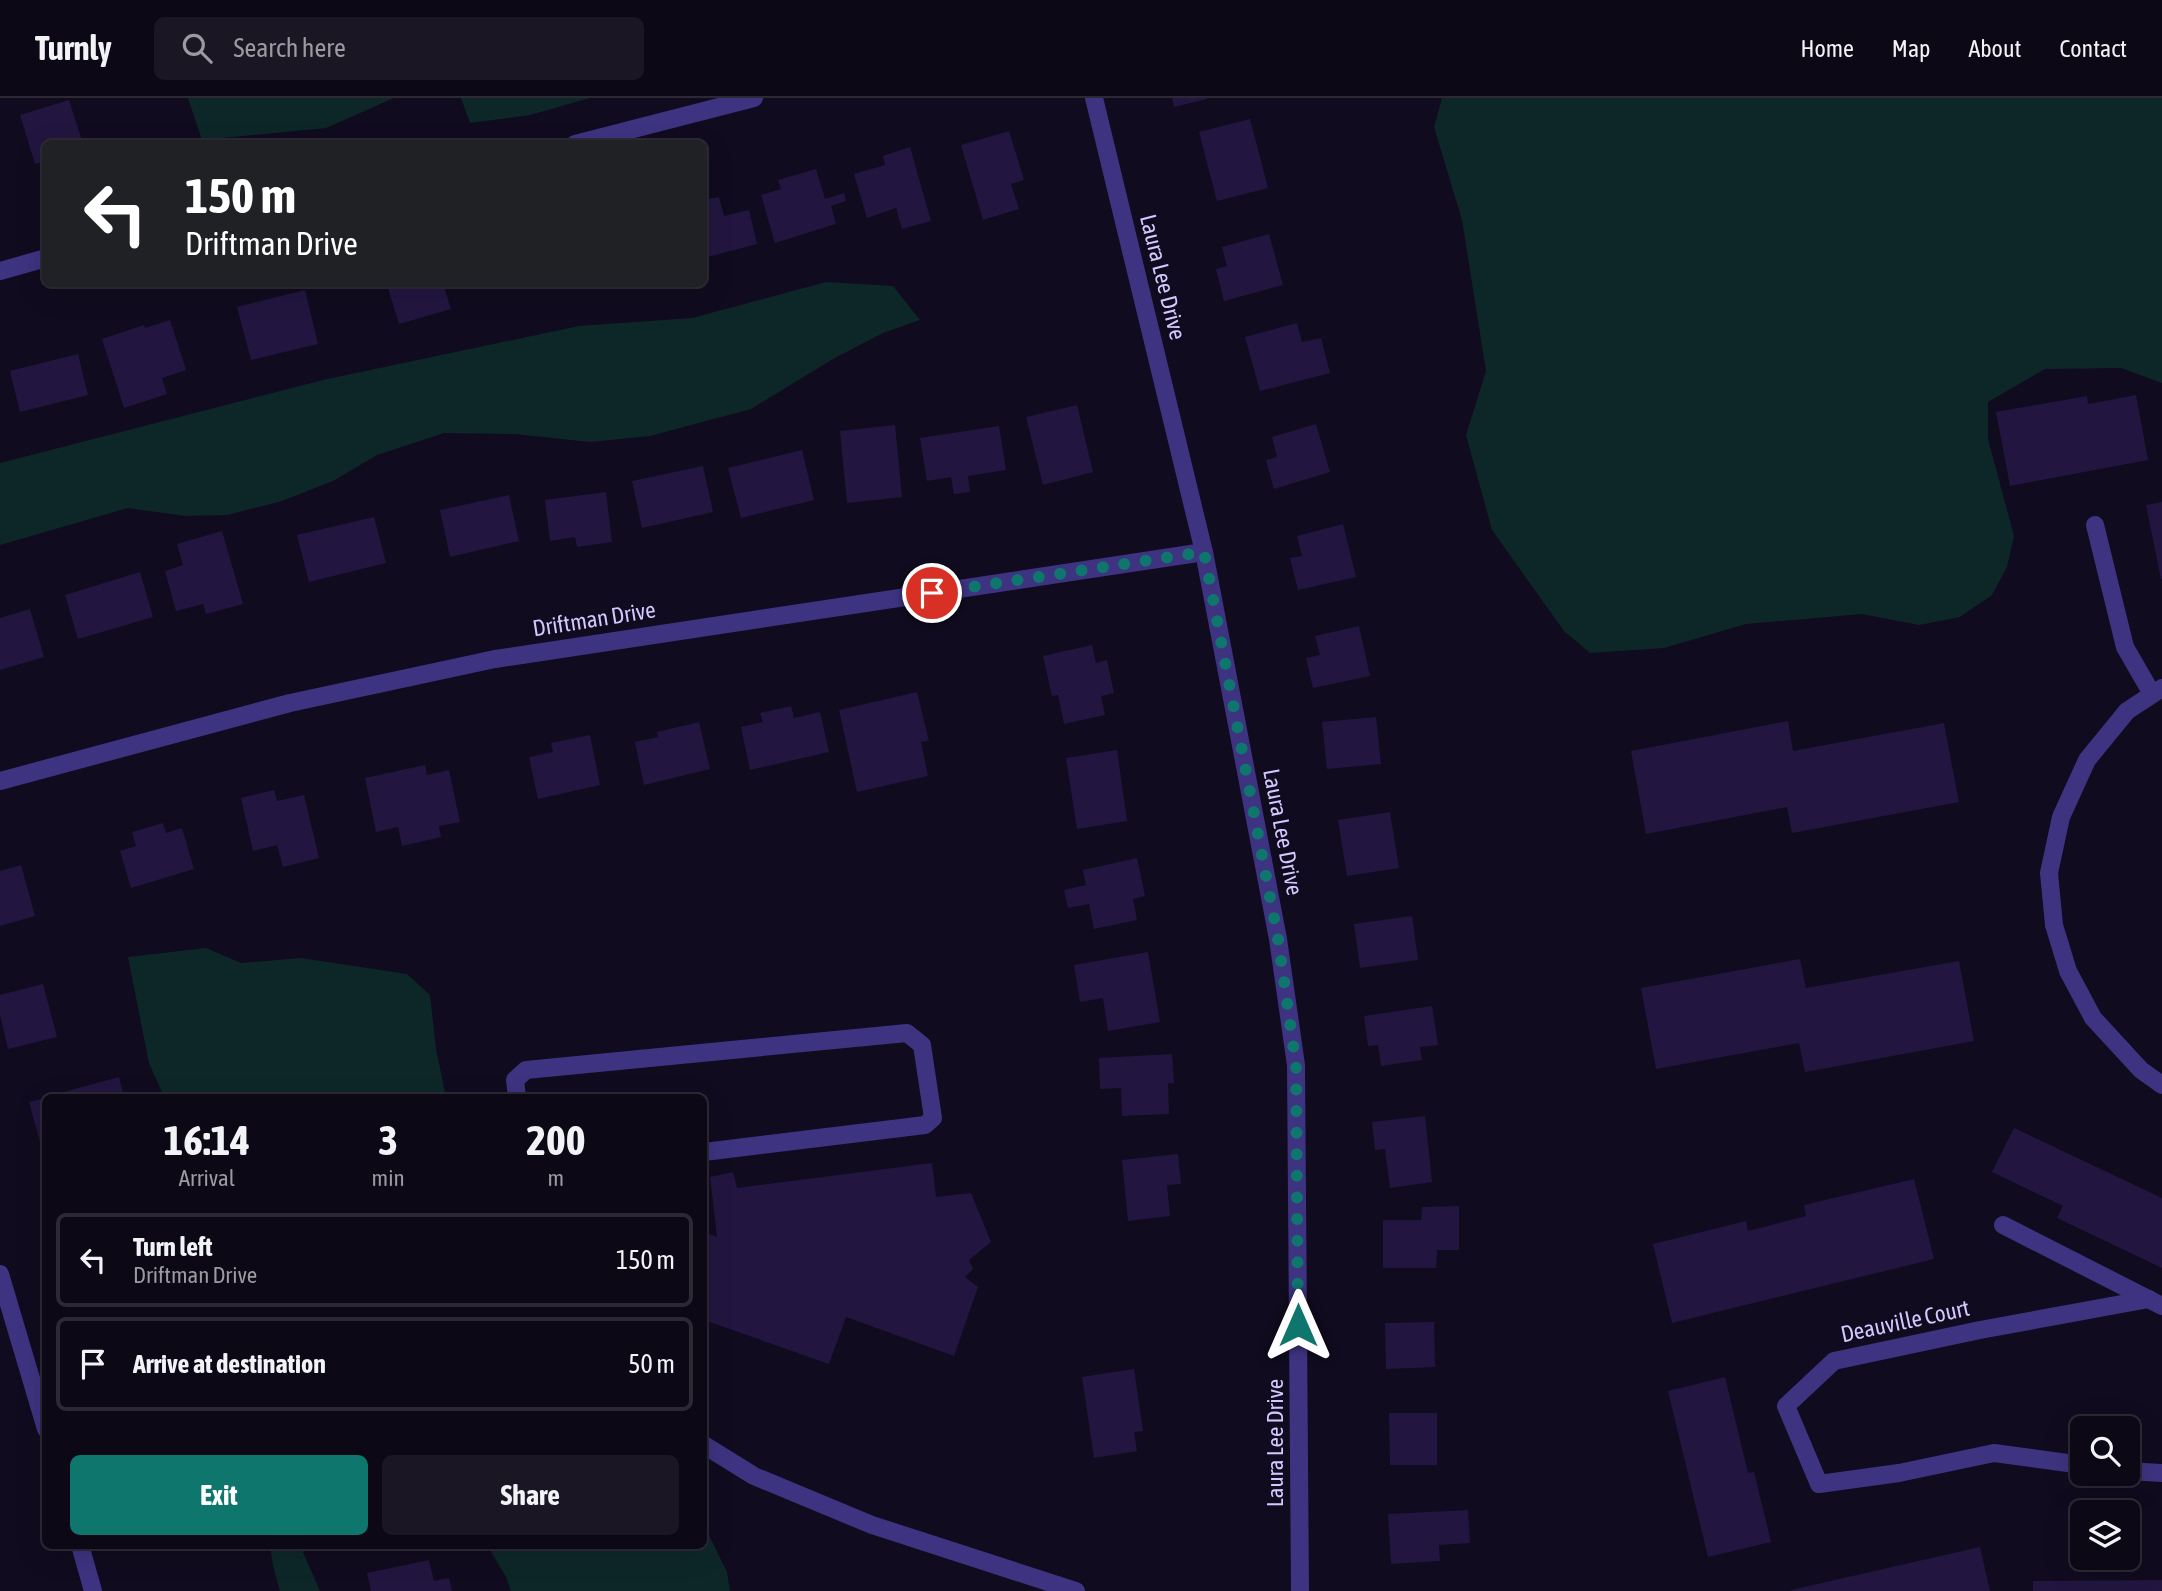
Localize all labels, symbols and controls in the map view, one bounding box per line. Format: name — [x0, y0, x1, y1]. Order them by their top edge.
search box — [154, 17, 644, 80]
text: Turnly — [35, 29, 112, 67]
icon: search — [178, 29, 216, 67]
text: Search here — [234, 33, 346, 63]
text: Home — [1800, 35, 1854, 62]
text: Map — [1892, 35, 1930, 62]
text: About — [1968, 35, 2021, 62]
text: Contact — [2059, 35, 2127, 62]
text: 150 m — [185, 167, 296, 223]
icon: left — [70, 168, 161, 259]
street label: Laura Lee Drive — [1135, 212, 1191, 342]
text: Driftman Drive — [185, 225, 358, 262]
pin — [902, 563, 962, 623]
icon: arrive — [913, 574, 951, 612]
street label: Driftman Drive — [531, 596, 657, 642]
street label: Laura Lee Drive — [1258, 767, 1308, 897]
text: 16:14 — [164, 1116, 250, 1164]
text: 3 — [378, 1116, 398, 1164]
text: 200 — [526, 1116, 585, 1164]
text: Arrival — [179, 1165, 235, 1191]
text: min — [372, 1165, 405, 1191]
text: m — [548, 1165, 564, 1191]
text: Turn left — [133, 1232, 213, 1262]
icon: left — [74, 1241, 112, 1279]
text: 150 m — [616, 1245, 675, 1275]
text: Driftman Drive — [133, 1262, 257, 1288]
position arrow — [1261, 1288, 1335, 1362]
street label: Deauville Court — [1838, 1295, 1972, 1347]
icon: arrive — [74, 1345, 112, 1383]
text: Arrive at destination — [133, 1349, 326, 1379]
text: 50 m — [628, 1349, 675, 1379]
street label: Laura Lee Drive — [1262, 1379, 1288, 1507]
map controls — [2070, 1416, 2140, 1570]
button: search — [2070, 1416, 2140, 1486]
button: Exit — [70, 1455, 368, 1535]
button: Share — [382, 1455, 679, 1535]
button: layers — [2070, 1500, 2140, 1570]

